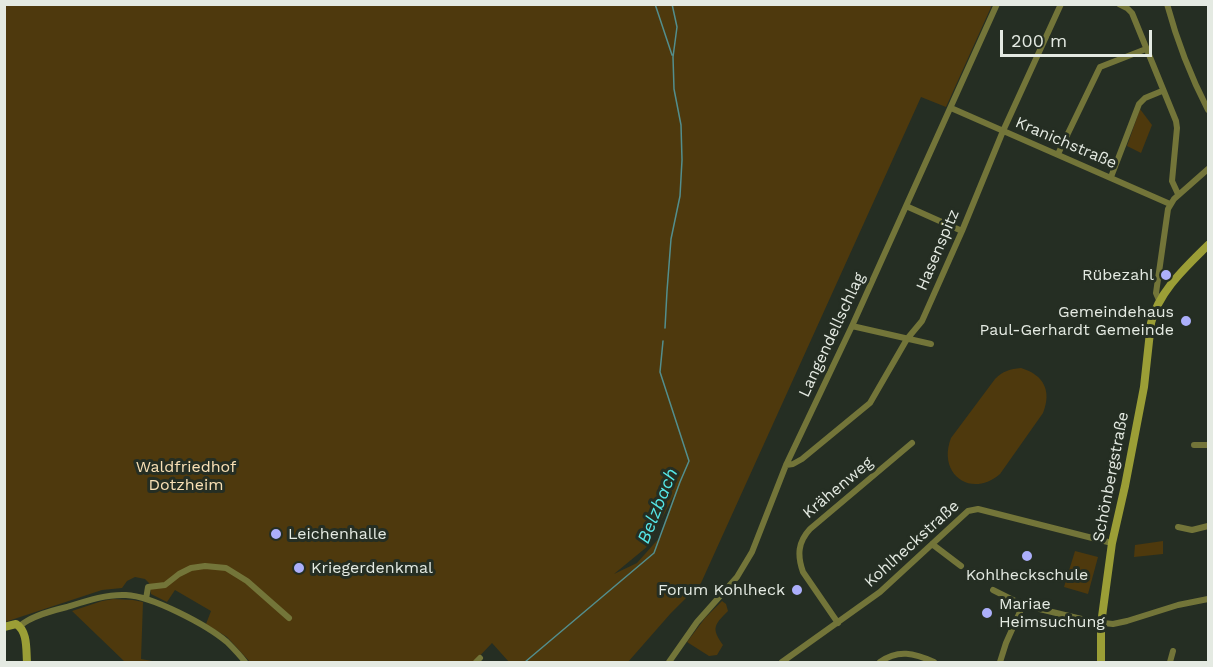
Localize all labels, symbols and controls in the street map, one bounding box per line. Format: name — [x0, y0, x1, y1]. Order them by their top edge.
scale bar — [1003, 18, 1154, 56]
text: 200 m — [1011, 30, 1067, 51]
street label: Kranichstraße — [1012, 113, 1120, 173]
street label: Hasenspitz — [912, 207, 964, 293]
place label: Rübezahl — [1082, 265, 1154, 285]
marker: Rübezahl — [1159, 268, 1173, 282]
street label: Langendellschlag — [795, 270, 869, 400]
place label: Gemeindehaus Paul-Gerhardt Gemeinde — [979, 302, 1174, 340]
marker: Gemeindehaus Paul-Gerhardt Gemeinde — [1179, 314, 1193, 328]
street label: Schönbergstraße — [1089, 410, 1133, 544]
street label: Krähenweg — [799, 453, 877, 523]
park label: Waldfriedhof Dotzheim — [136, 457, 236, 495]
water label: Belzbach — [633, 465, 683, 547]
street label: Kohlheckstraße — [861, 496, 963, 592]
place label: Leichenhalle — [288, 524, 387, 544]
marker: Leichenhalle — [269, 527, 283, 541]
marker: Kohlheckschule — [1020, 549, 1034, 563]
place label: Kriegerdenkmal — [311, 558, 433, 578]
marker: Kriegerdenkmal — [292, 561, 306, 575]
place label: Kohlheckschule — [966, 565, 1088, 585]
place label: Forum Kohlheck — [658, 580, 785, 600]
marker: Forum Kohlheck — [790, 583, 804, 597]
place label: Mariae Heimsuchung — [999, 594, 1105, 632]
marker: Mariae Heimsuchung — [980, 606, 994, 620]

